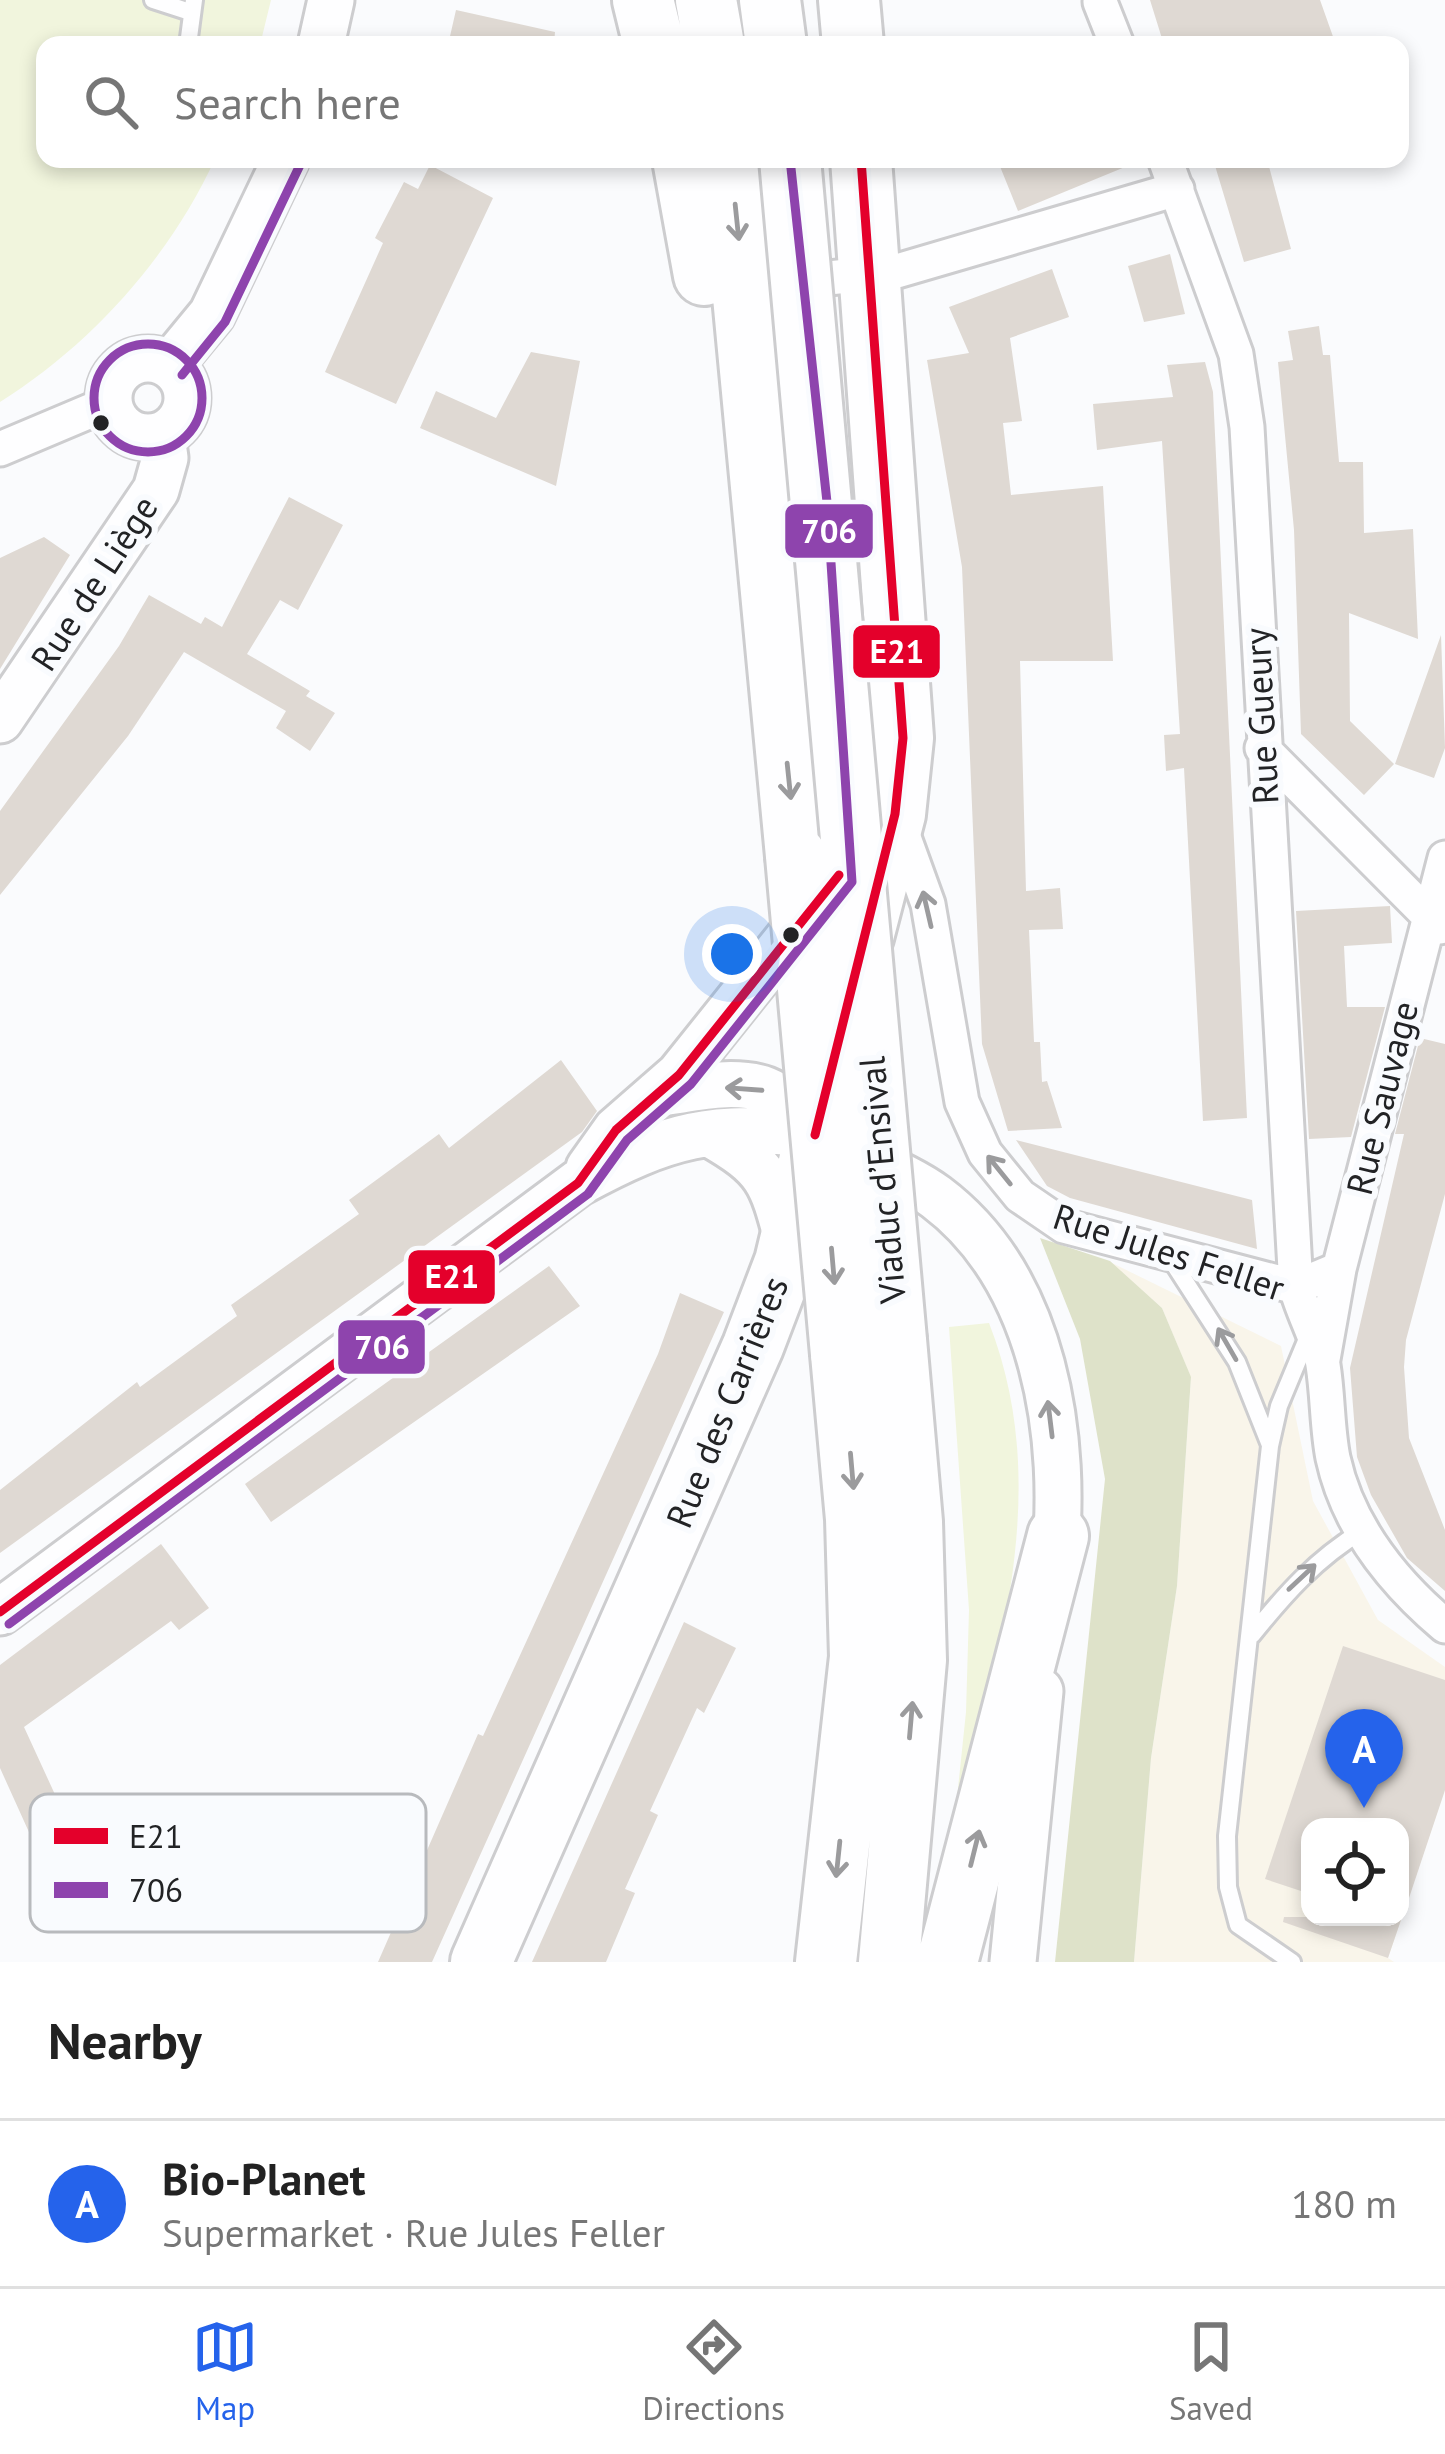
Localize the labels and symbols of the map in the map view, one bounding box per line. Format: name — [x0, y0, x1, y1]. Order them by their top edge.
one-way arrow — [726, 202, 748, 241]
unlabelled marker — [90, 412, 112, 434]
street label: Rue de Liège — [20, 486, 168, 679]
line badge: 706 — [783, 502, 875, 560]
text: 706 — [801, 509, 857, 552]
line badge: E21 — [851, 623, 942, 680]
street label: Rue Gueury — [1232, 626, 1289, 805]
text: E21 — [870, 629, 924, 672]
one-way arrow — [778, 761, 800, 800]
one-way arrow — [915, 891, 937, 929]
your location — [702, 924, 762, 984]
unlabelled marker — [780, 924, 802, 946]
street label: Rue Sauvage — [1335, 996, 1428, 1199]
street label: Viaduc d’Ensival — [847, 1054, 916, 1306]
one-way arrow — [726, 1077, 765, 1100]
one-way arrow — [986, 1154, 1013, 1186]
street label: Rue Jules Feller — [1048, 1192, 1291, 1311]
one-way arrow — [822, 1246, 845, 1285]
line badge: E21 — [406, 1248, 497, 1306]
text: E21 — [425, 1254, 479, 1297]
street label: Rue des Carrières — [655, 1269, 798, 1534]
line badge: 706 — [336, 1318, 427, 1376]
text: 706 — [354, 1325, 410, 1368]
one-way arrow — [1214, 1327, 1238, 1362]
one-way arrow — [1039, 1400, 1061, 1439]
one-way arrow — [840, 1451, 863, 1490]
one-way arrow — [1286, 1564, 1316, 1592]
one-way arrow — [900, 1701, 923, 1740]
pin: A — [1325, 1709, 1403, 1808]
legend — [30, 1794, 426, 1932]
text: E21 — [129, 1814, 183, 1857]
one-way arrow — [965, 1830, 987, 1868]
one-way arrow — [826, 1839, 848, 1878]
text: 706 — [129, 1868, 183, 1911]

